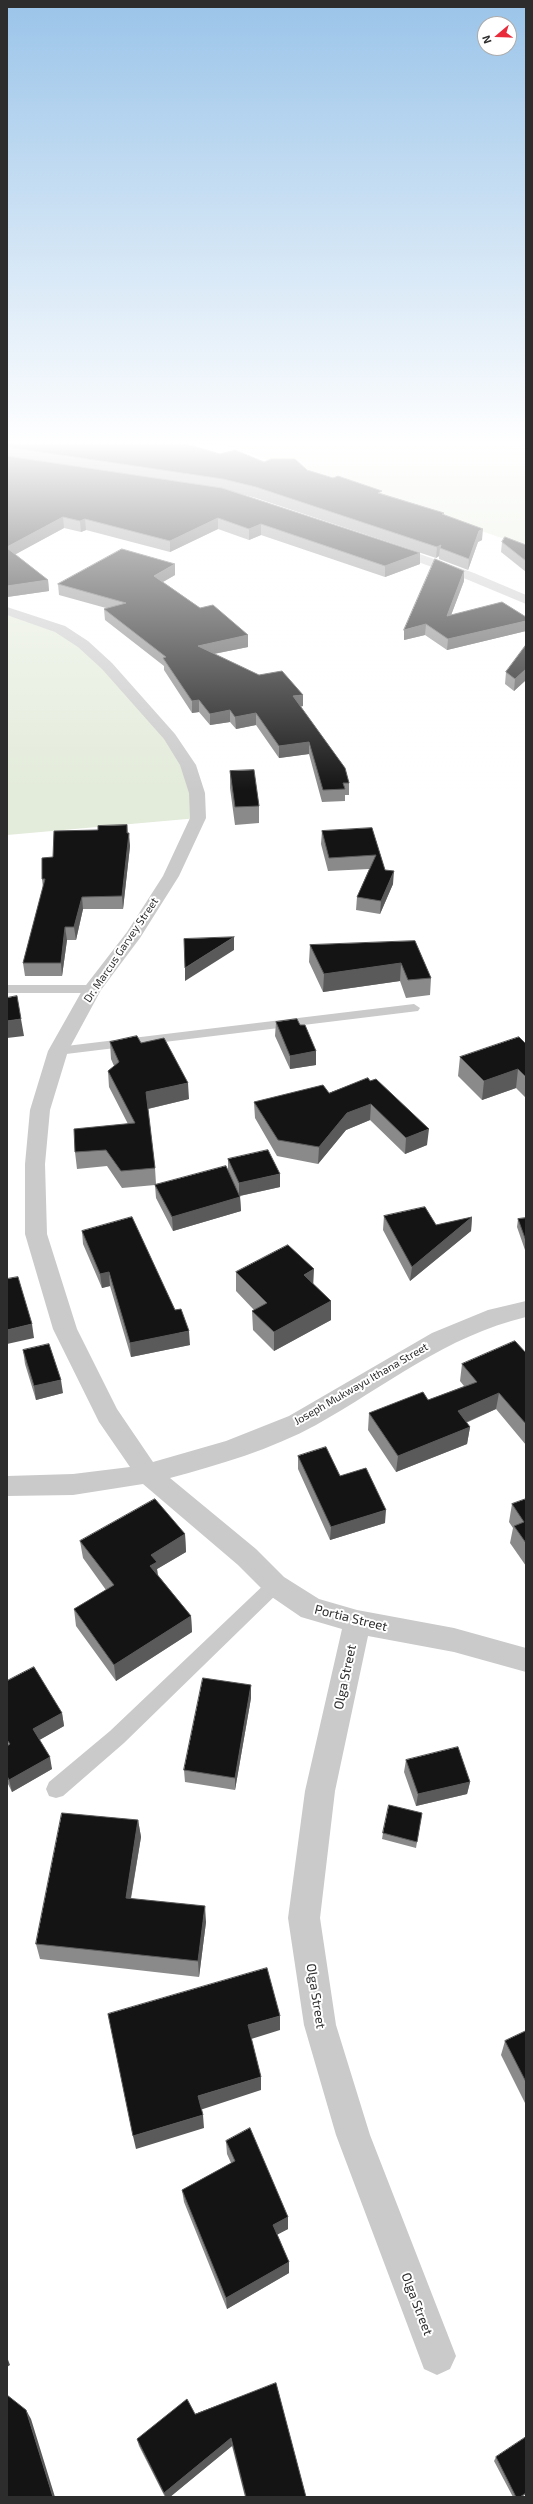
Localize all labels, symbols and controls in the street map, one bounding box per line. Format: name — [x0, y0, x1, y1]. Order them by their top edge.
north arrow — [477, 16, 517, 56]
text: N — [479, 34, 494, 46]
street label: Dr. Marcus Garvey Street — [81, 895, 161, 1005]
street label: Joseph Mukwayu Ithana Street — [292, 1340, 430, 1428]
street label: Portia Street — [313, 1601, 389, 1635]
street label: Olga Street — [331, 1643, 359, 1711]
street label: Olga Street — [303, 1962, 329, 2030]
street label: Olga Street — [398, 2270, 436, 2338]

